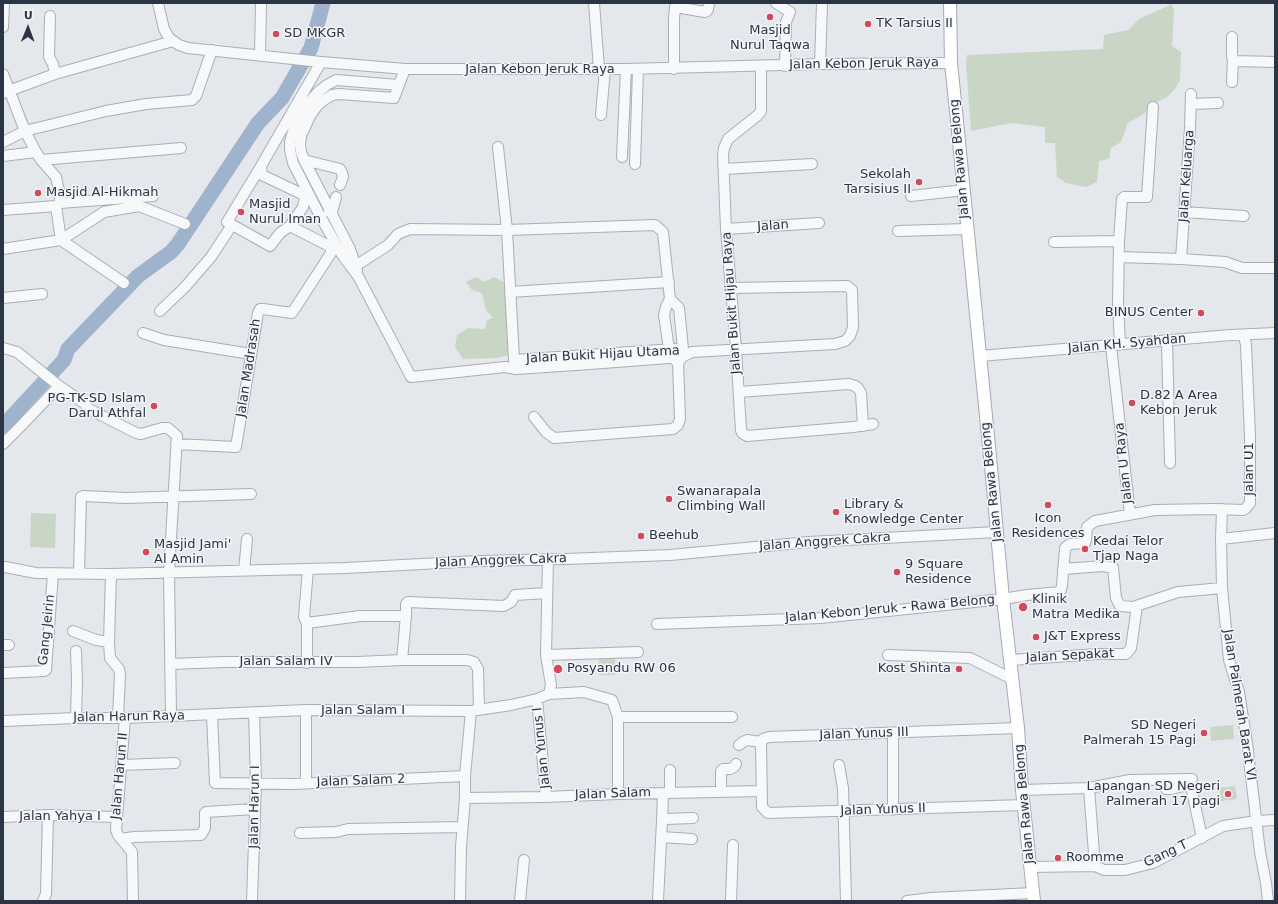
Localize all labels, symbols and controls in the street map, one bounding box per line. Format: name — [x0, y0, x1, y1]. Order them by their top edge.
north arrow — [8, 8, 48, 48]
text: U — [24, 9, 33, 22]
marker: Masjid Nurul Taqwa — [765, 12, 775, 22]
place label: TK Tarsius II — [876, 16, 953, 32]
marker: TK Tarsius II — [863, 19, 873, 29]
place label: Masjid Nurul Taqwa — [730, 23, 810, 54]
place label: SD MKGR — [284, 26, 345, 42]
marker: SD MKGR — [271, 29, 281, 39]
street label: Jalan Kebon Jeruk Raya — [789, 55, 939, 73]
street label: Jalan Kebon Jeruk Raya — [465, 62, 615, 78]
street label: Jalan Rawa Belong — [947, 98, 973, 220]
street label: Jalan Keluarga — [1176, 129, 1198, 223]
place label: Sekolah Tarsisius II — [844, 167, 911, 198]
marker: Sekolah Tarsisius II — [914, 177, 924, 187]
place label: Masjid Al-Hikmah — [46, 185, 159, 201]
marker: Masjid Al-Hikmah — [33, 188, 43, 198]
place label: Masjid Nurul Iman — [249, 197, 321, 228]
marker: Masjid Nurul Iman — [236, 207, 246, 217]
street label: Jalan — [757, 217, 789, 235]
street label: Jalan Bukit Hijau Raya — [719, 231, 745, 375]
place label: BINUS Center — [1105, 305, 1193, 321]
marker: BINUS Center — [1196, 308, 1206, 318]
street label: Jalan Madrasah — [234, 318, 264, 418]
street label: Jalan KH. Syahdan — [1067, 331, 1187, 357]
street label: Jalan Bukit Hijau Utama — [526, 343, 680, 367]
place label: D.82 A Area Kebon Jeruk — [1140, 388, 1218, 419]
place label: PG-TK-SD Islam Darul Athfal — [48, 391, 146, 422]
marker: D.82 A Area Kebon Jeruk — [1127, 398, 1137, 408]
marker: PG-TK-SD Islam Darul Athfal — [149, 401, 159, 411]
street label: Jalan Rawa Belong — [978, 421, 1006, 543]
street label: Jalan U Raya — [1112, 422, 1136, 504]
street label: Jalan U1 — [1242, 442, 1258, 496]
place label: Swanarapala Climbing Wall — [677, 484, 766, 515]
marker: Swanarapala Climbing Wall — [664, 494, 674, 504]
place label: Library & Knowledge Center — [844, 497, 963, 528]
marker: Icon Residences — [1043, 500, 1053, 510]
marker: Library & Knowledge Center — [831, 507, 841, 517]
place label: Icon Residences — [1011, 511, 1085, 542]
place label: Beehub — [649, 528, 699, 544]
street label: Jalan Anggrek Cakra — [759, 530, 891, 554]
marker: Beehub — [636, 531, 646, 541]
place label: Kedai Telor Tjap Naga — [1093, 534, 1163, 565]
place label: Masjid Jami' Al Amin — [154, 537, 231, 568]
marker: Kedai Telor Tjap Naga — [1080, 544, 1090, 554]
marker: Masjid Jami' Al Amin — [141, 547, 151, 557]
street label: Jalan Anggrek Cakra — [435, 551, 567, 571]
place label: 9 Square Residence — [905, 557, 971, 588]
marker: 9 Square Residence — [892, 567, 902, 577]
street label: Jalan Kebon Jeruk - Rawa Belong — [784, 592, 996, 626]
place label: Klinik Matra Medika — [1032, 592, 1120, 623]
street label: Gang Jeirin — [36, 594, 58, 666]
marker: Klinik Matra Medika — [1017, 601, 1029, 613]
street label: Jalan Palmerah Barat VI — [1219, 628, 1259, 782]
place label: J&T Express — [1044, 629, 1121, 645]
marker: J&T Express — [1031, 632, 1041, 642]
street label: Jalan Sepakat — [1025, 646, 1115, 666]
street label: Jalan Salam IV — [239, 654, 333, 670]
place label: Posyandu RW 06 — [567, 661, 676, 677]
place label: Kost Shinta — [878, 661, 951, 677]
marker: Posyandu RW 06 — [552, 663, 564, 675]
marker: Kost Shinta — [954, 664, 964, 674]
street label: Jalan Salam I — [321, 703, 405, 719]
street label: Jalan Yunus I — [530, 707, 554, 789]
street label: Jalan Harun Raya — [73, 708, 185, 726]
place label: SD Negeri Palmerah 15 Pagi — [1083, 718, 1196, 749]
street label: Jalan Yunus III — [819, 725, 909, 743]
marker: SD Negeri Palmerah 15 Pagi — [1199, 728, 1209, 738]
street label: Jalan Harun II — [108, 732, 132, 820]
street label: Jalan Rawa Belong — [1012, 743, 1038, 865]
street label: Jalan Harun I — [246, 765, 264, 849]
street label: Jalan Salam 2 — [316, 772, 406, 790]
place label: Lapangan SD Negeri Palmerah 17 pagi — [1086, 779, 1220, 810]
street label: Jalan Salam — [575, 785, 651, 803]
marker: Lapangan SD Negeri Palmerah 17 pagi — [1223, 789, 1233, 799]
street label: Jalan Yunus II — [840, 801, 926, 819]
street label: Jalan Yahya I — [19, 809, 101, 825]
street label: Gang T — [1142, 837, 1190, 871]
place label: Roomme — [1066, 850, 1124, 866]
marker: Roomme — [1053, 853, 1063, 863]

